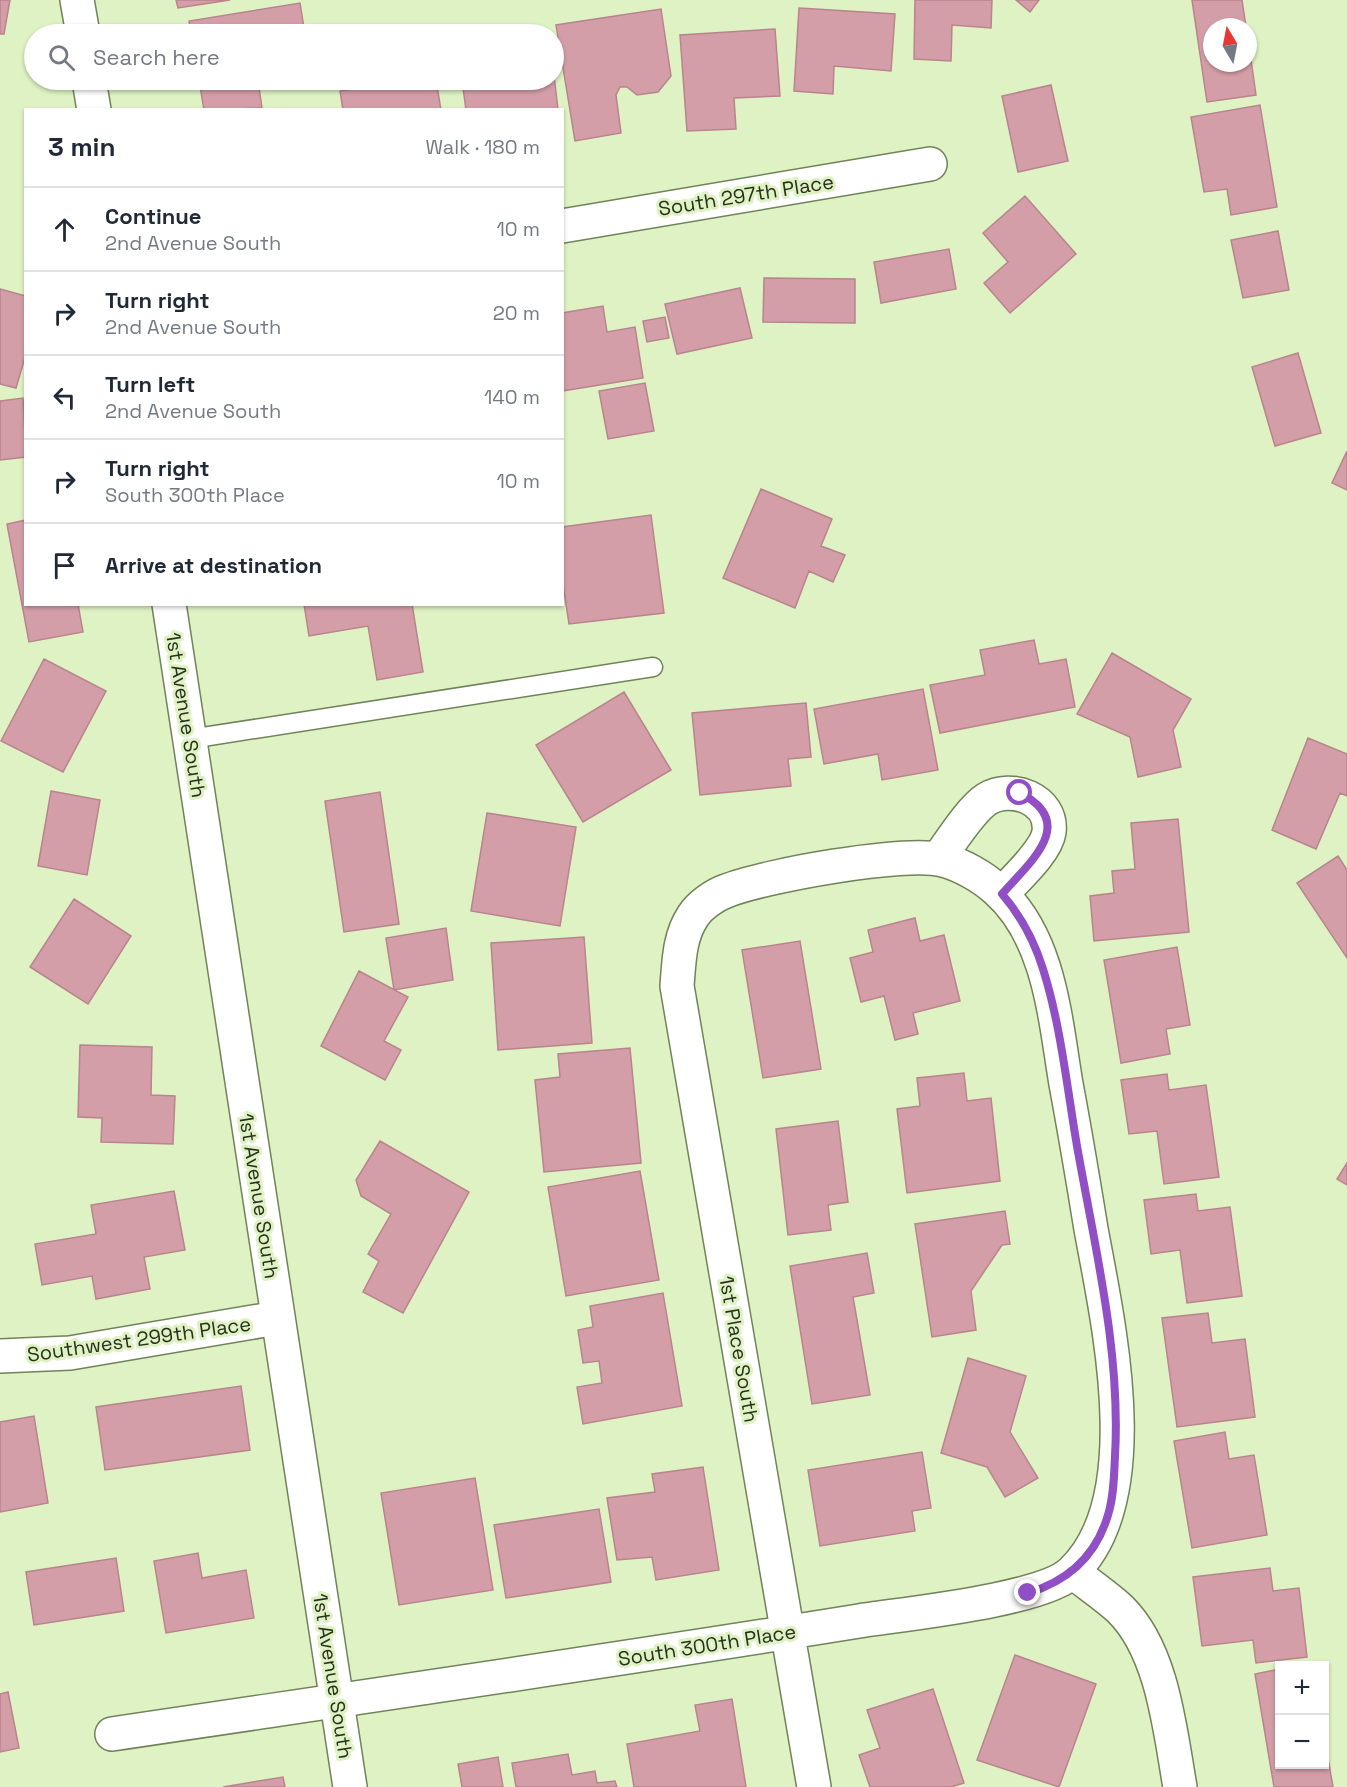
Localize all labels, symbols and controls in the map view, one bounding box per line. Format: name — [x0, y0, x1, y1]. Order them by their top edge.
north arrow — [1203, 18, 1257, 72]
search box — [24, 24, 564, 90]
icon: search — [45, 41, 78, 74]
text: Search here — [93, 43, 220, 71]
text: 3 min — [48, 130, 116, 164]
text: Walk · 180 m — [426, 134, 540, 160]
street label: South 297th Place — [656, 168, 836, 222]
text: Continue — [105, 202, 201, 230]
icon: ahead — [48, 213, 81, 246]
text: 10 m — [496, 216, 540, 242]
text: 2nd Avenue South — [105, 230, 281, 256]
text: Turn right — [105, 286, 210, 314]
icon: right — [48, 297, 81, 330]
text: 20 m — [493, 300, 540, 326]
text: 2nd Avenue South — [105, 314, 281, 340]
text: Turn left — [105, 370, 195, 398]
icon: left — [48, 381, 81, 414]
text: 140 m — [484, 384, 540, 410]
text: 2nd Avenue South — [105, 398, 281, 424]
text: Turn right — [105, 454, 210, 482]
icon: right — [48, 465, 81, 498]
text: 10 m — [496, 468, 540, 494]
text: South 300th Place — [105, 482, 285, 508]
icon: arrive — [48, 549, 81, 582]
text: Arrive at destination — [105, 551, 322, 579]
street label: 1st Avenue South — [160, 631, 212, 799]
route start — [1006, 779, 1032, 805]
street label: 1st Avenue South — [233, 1112, 285, 1280]
street label: 1st Place South — [713, 1274, 765, 1424]
street label: Southwest 299th Place — [25, 1310, 253, 1368]
route end — [1014, 1579, 1040, 1605]
street label: 1st Avenue South — [307, 1592, 359, 1760]
street label: South 300th Place — [616, 1618, 798, 1672]
map controls — [1275, 1661, 1329, 1769]
button: + — [1275, 1661, 1329, 1715]
button: − — [1275, 1715, 1329, 1769]

